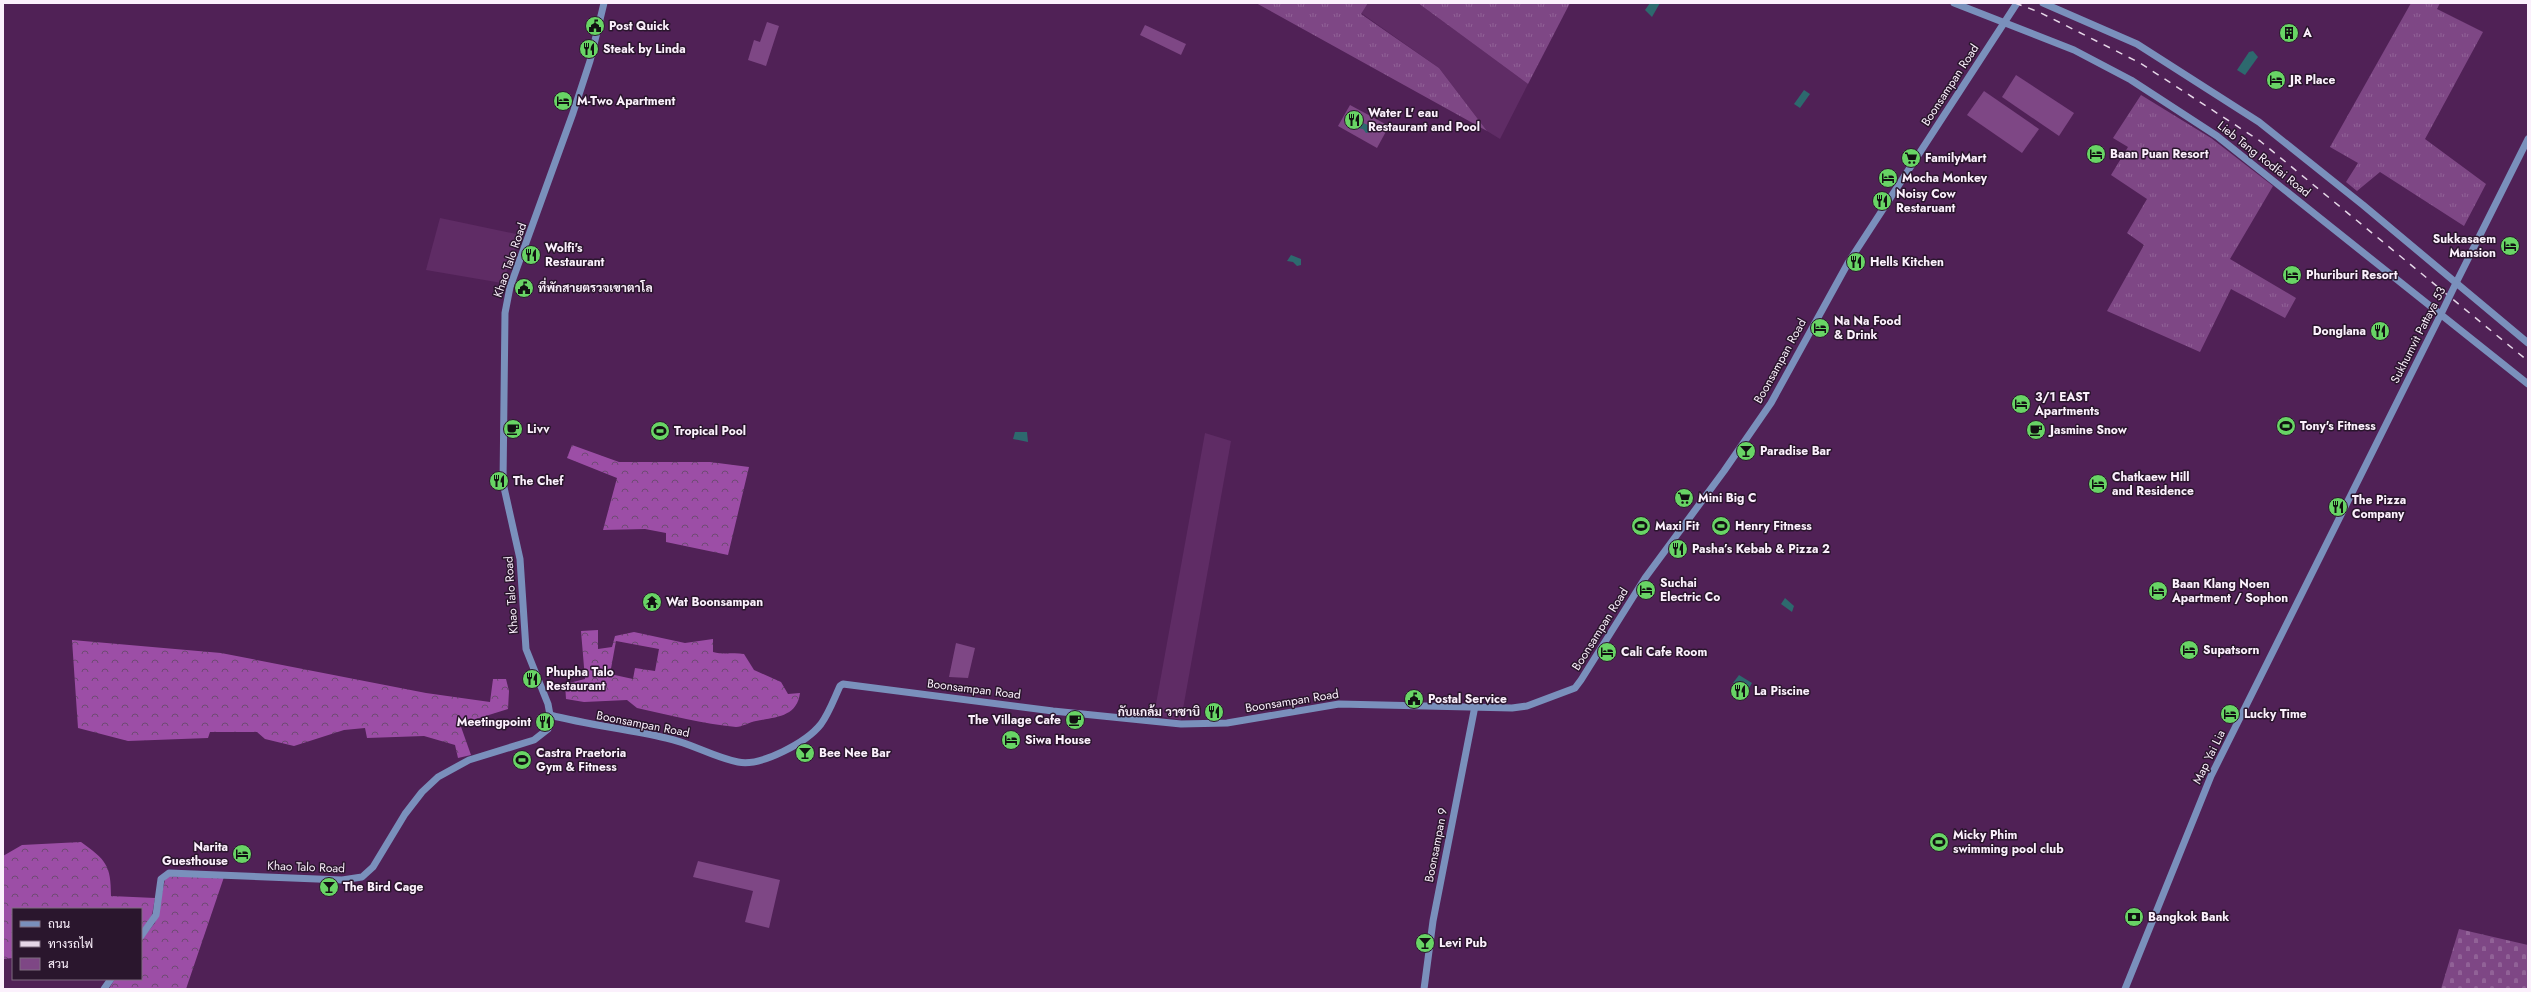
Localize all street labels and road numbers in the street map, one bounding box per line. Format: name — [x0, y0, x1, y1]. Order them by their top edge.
street label: Boonsampan Road — [1917, 40, 1983, 130]
street label: Lieb Tang Rodfai Road — [2214, 117, 2314, 201]
street label: Khao Talo Road — [489, 220, 531, 300]
street label: Sukhumvit Pattaya 53 — [2386, 283, 2450, 386]
street label: Boonsampan Road — [1749, 315, 1811, 407]
street label: Khao Talo Road — [499, 555, 523, 635]
street label: Boonsampan Road — [1567, 584, 1633, 674]
street label: Boonsampan Road — [926, 674, 1022, 704]
street label: Boonsampan Road — [1244, 685, 1340, 717]
street label: Boonsampan Road — [595, 706, 691, 742]
street label: Map Yai Lia — [2188, 727, 2230, 787]
street label: Boonsampan 9 — [1420, 806, 1452, 884]
street label: Khao Talo Road — [267, 857, 345, 877]

